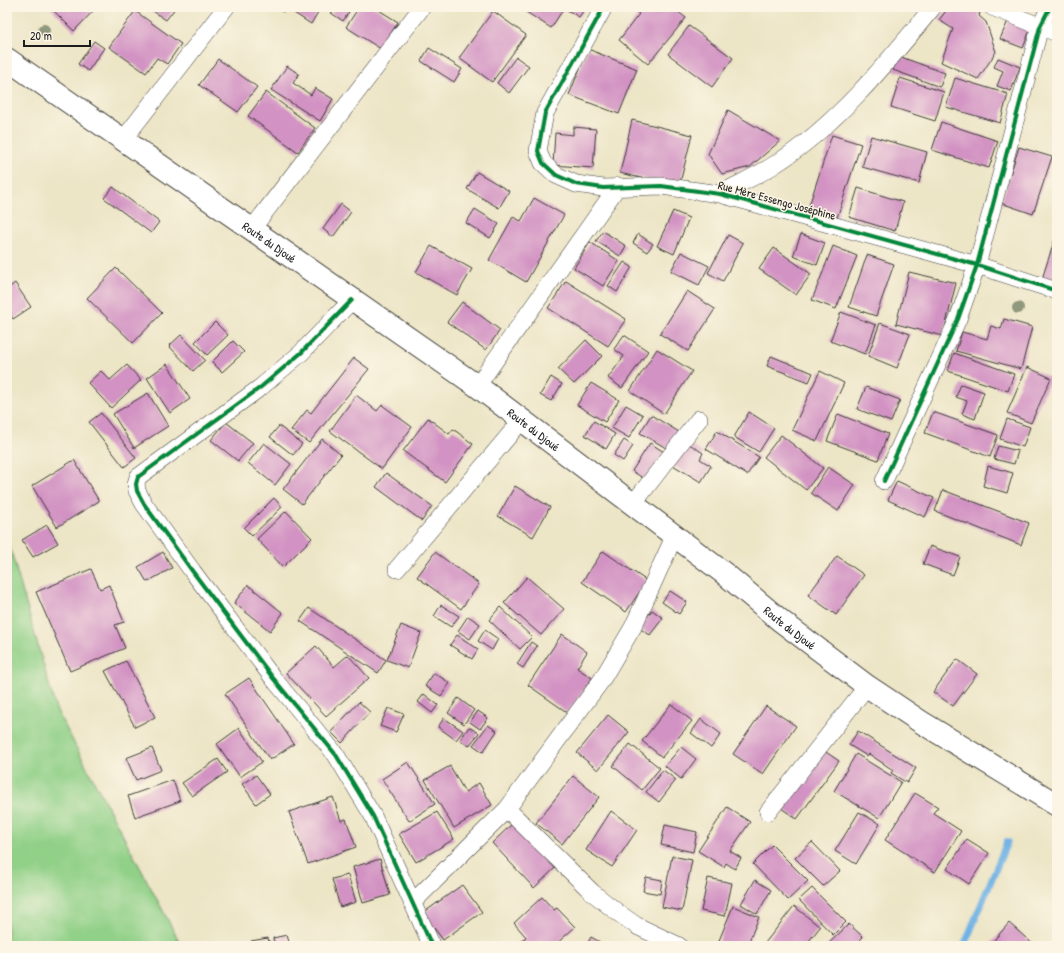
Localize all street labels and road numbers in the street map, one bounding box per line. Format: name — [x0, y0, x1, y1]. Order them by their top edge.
street label: Rue Mère Essengo Joséphine — [716, 176, 838, 224]
street label: Route du Djoué — [239, 217, 300, 267]
street label: Route du Djoué — [504, 404, 564, 455]
street label: Route du Djoué — [760, 602, 820, 653]

